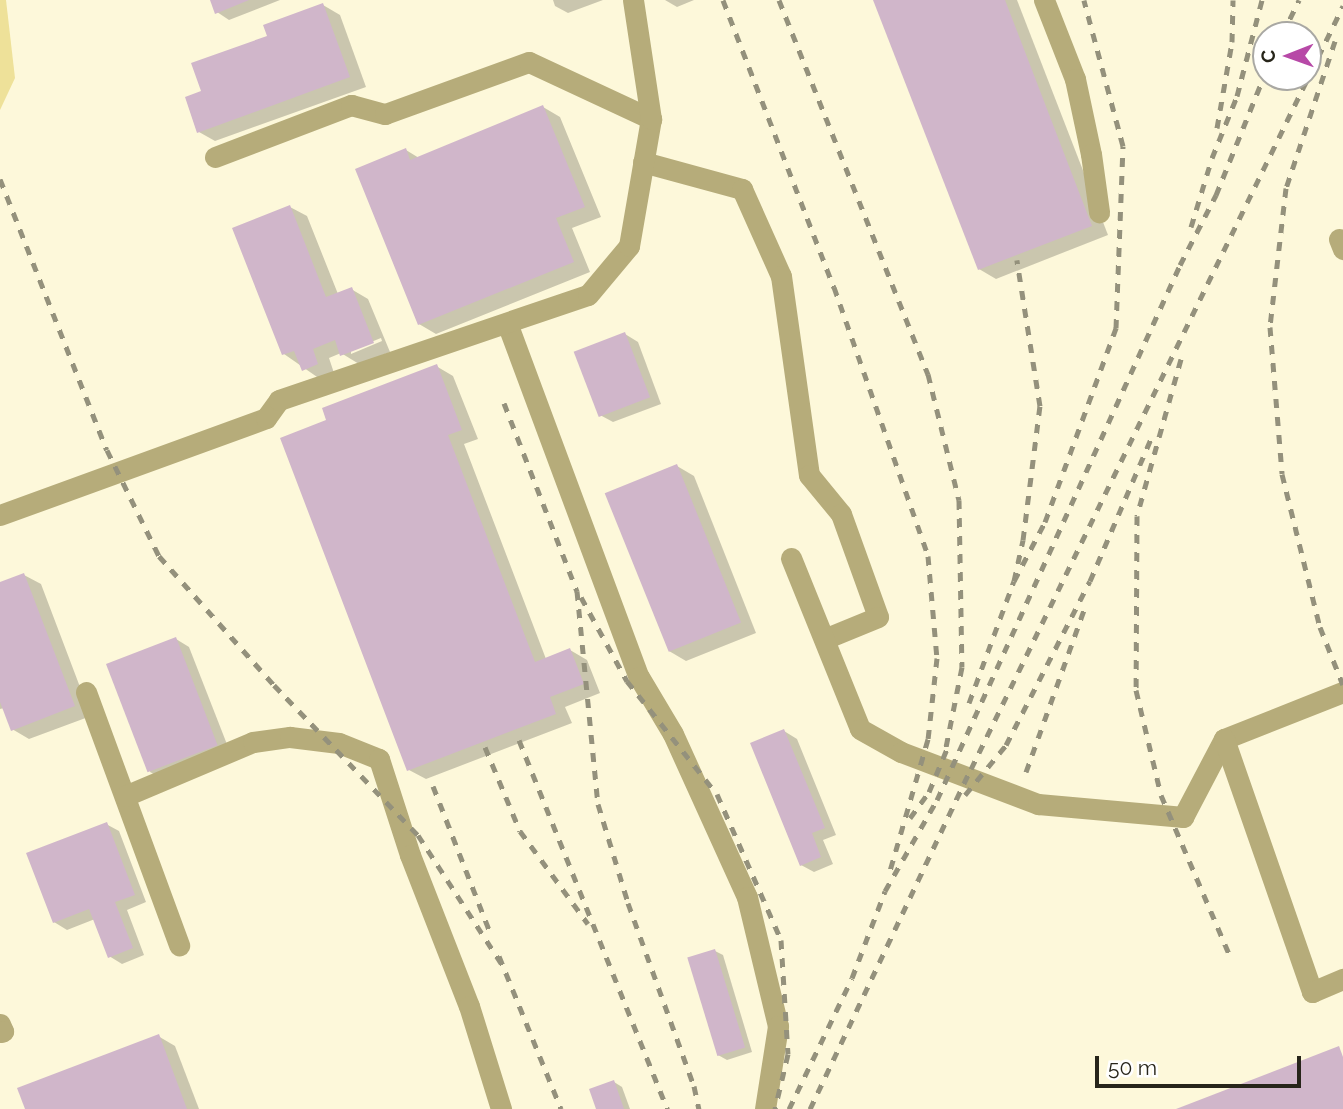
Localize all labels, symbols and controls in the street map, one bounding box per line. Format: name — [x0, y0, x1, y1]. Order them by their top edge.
north arrow — [1252, 21, 1322, 91]
text: С — [1257, 50, 1279, 63]
scale bar — [1098, 1042, 1304, 1086]
text: 50 m — [1108, 1055, 1157, 1080]

